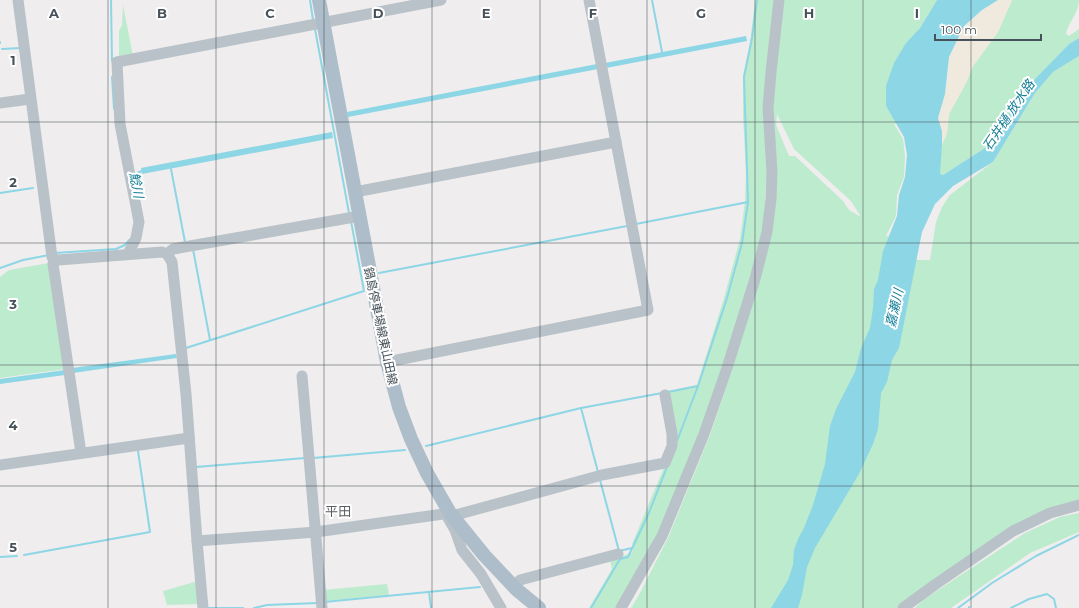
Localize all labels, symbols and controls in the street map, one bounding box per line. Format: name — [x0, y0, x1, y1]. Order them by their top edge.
text: A — [48, 5, 60, 21]
text: B — [157, 5, 167, 21]
text: C — [265, 5, 275, 21]
text: D — [373, 5, 384, 21]
text: E — [482, 5, 491, 21]
text: F — [589, 5, 597, 21]
text: G — [696, 5, 706, 21]
text: H — [804, 5, 814, 21]
text: I — [915, 5, 919, 21]
scale bar — [935, 16, 1041, 42]
text: 100 m — [941, 22, 977, 37]
text: 1 — [10, 52, 16, 68]
water label: 石井樋 放水路 — [979, 76, 1038, 153]
water label: 鯰川 — [127, 171, 148, 201]
text: 2 — [9, 174, 17, 190]
street label: 鍋島停車場線東山田線 — [361, 266, 401, 386]
water label: 嘉瀬川 — [882, 285, 907, 329]
text: 3 — [8, 296, 17, 312]
text: 4 — [9, 417, 18, 433]
district label: 平田 — [325, 503, 351, 519]
text: 5 — [9, 539, 17, 555]

